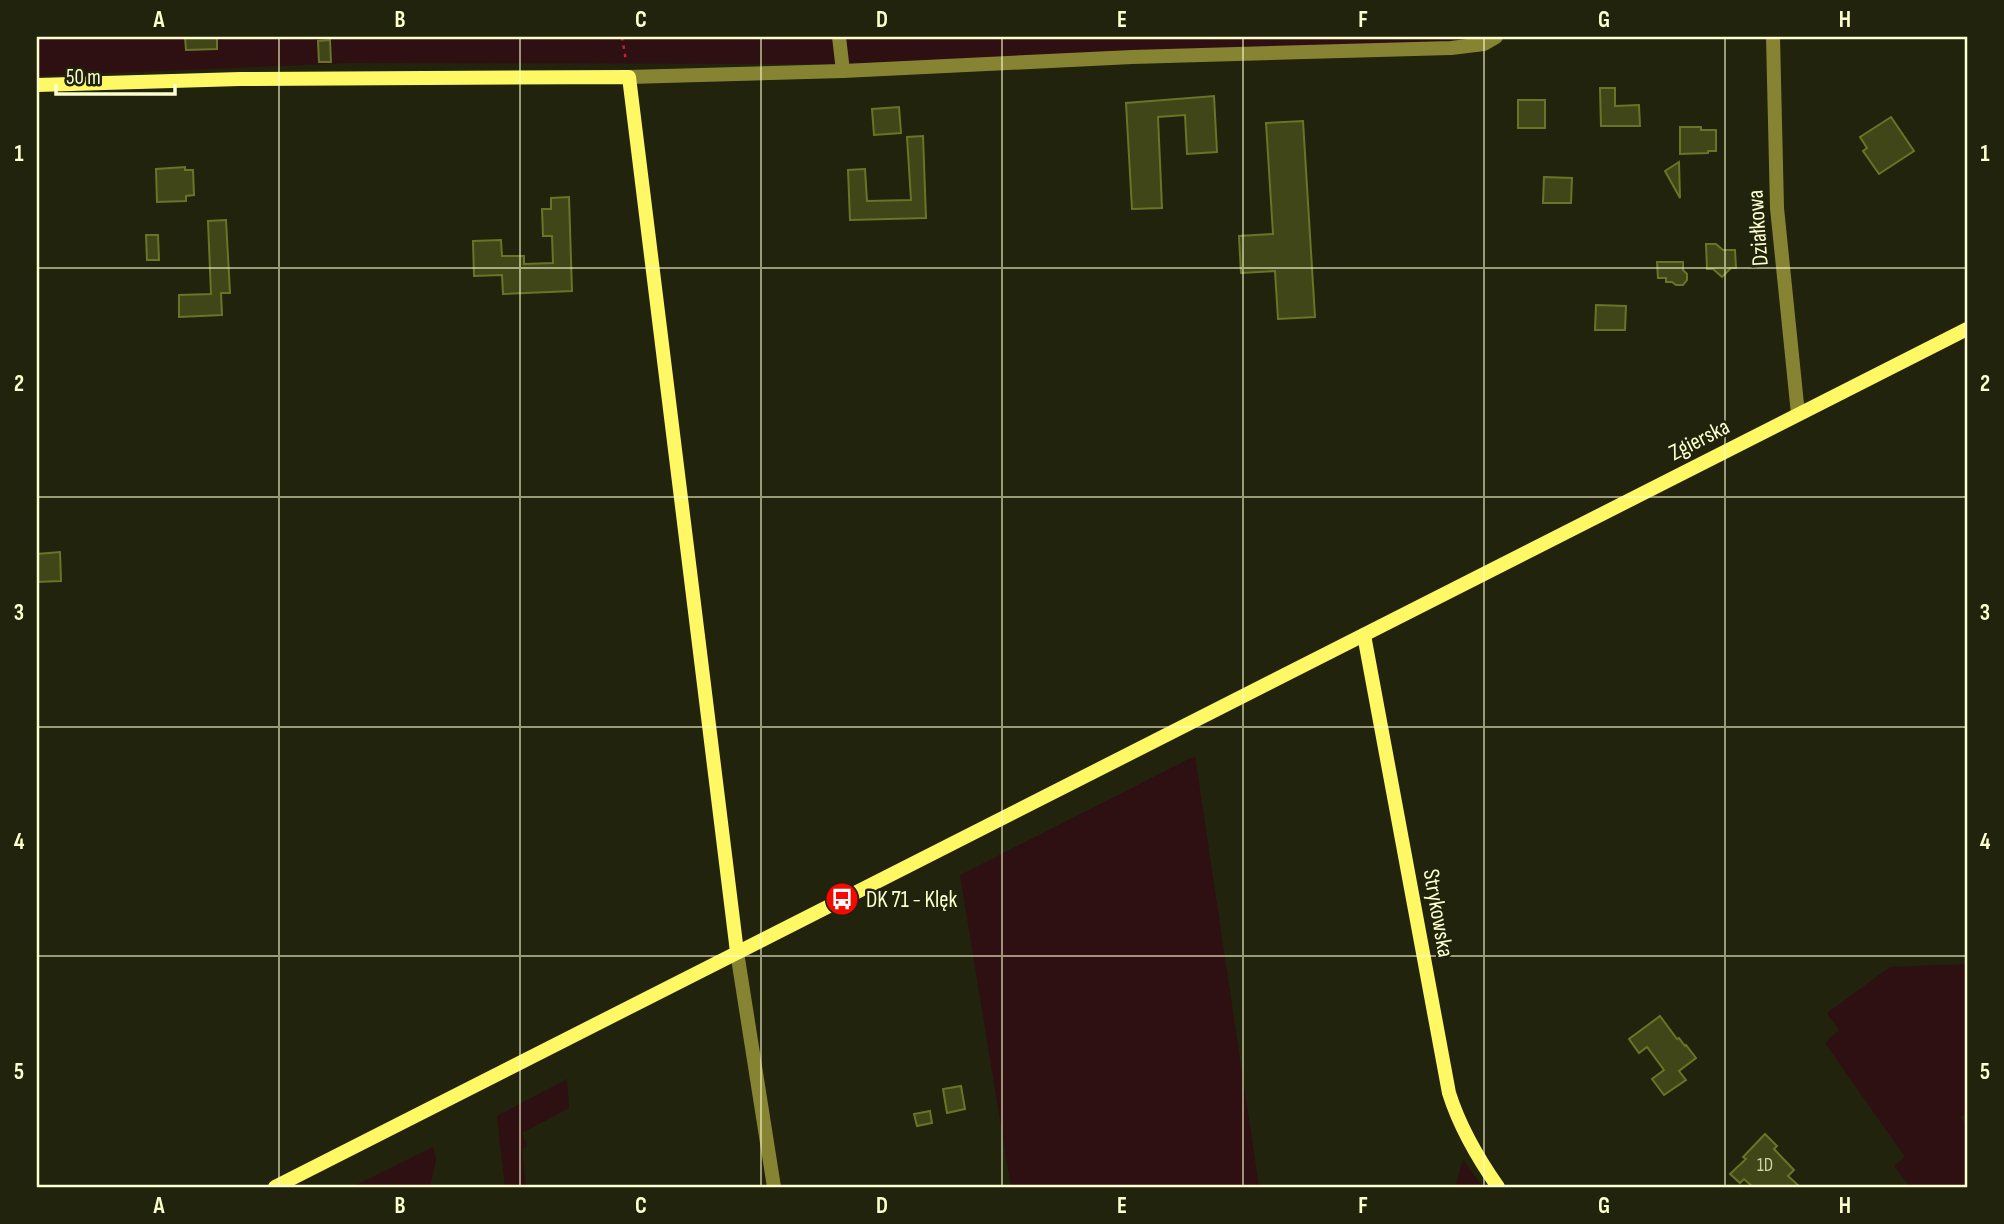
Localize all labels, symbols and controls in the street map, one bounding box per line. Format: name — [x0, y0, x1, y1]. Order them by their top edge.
text: A — [153, 6, 166, 34]
text: B — [395, 6, 406, 34]
text: C — [635, 6, 647, 34]
text: D — [876, 6, 888, 34]
text: E — [1117, 6, 1127, 34]
text: F — [1358, 6, 1368, 34]
text: G — [1598, 6, 1610, 34]
text: H — [1839, 6, 1851, 34]
scale bar — [56, 52, 175, 96]
text: 50 m — [66, 65, 101, 90]
text: 1 — [14, 140, 24, 168]
text: 1 — [1980, 140, 1990, 168]
street label: Działkowa — [1741, 189, 1775, 267]
text: 2 — [14, 370, 24, 398]
text: 2 — [1980, 370, 1990, 398]
street label: Zgierska — [1664, 413, 1734, 467]
text: 3 — [14, 599, 24, 627]
text: 3 — [1980, 599, 1990, 627]
text: 4 — [14, 828, 25, 856]
text: 4 — [1980, 828, 1991, 856]
street label: Strykowska — [1416, 867, 1460, 960]
bus stop icon: DK 71 - Klęk — [823, 880, 861, 918]
place label: DK 71 - Klęk — [866, 886, 958, 914]
text: 5 — [14, 1058, 24, 1086]
text: 5 — [1980, 1058, 1990, 1086]
house number: 1D — [1757, 1154, 1773, 1177]
text: A — [153, 1192, 166, 1220]
text: B — [395, 1192, 406, 1220]
text: C — [635, 1192, 647, 1220]
text: D — [876, 1192, 888, 1220]
text: E — [1117, 1192, 1127, 1220]
text: F — [1358, 1192, 1368, 1220]
text: G — [1598, 1192, 1610, 1220]
text: H — [1839, 1192, 1851, 1220]

